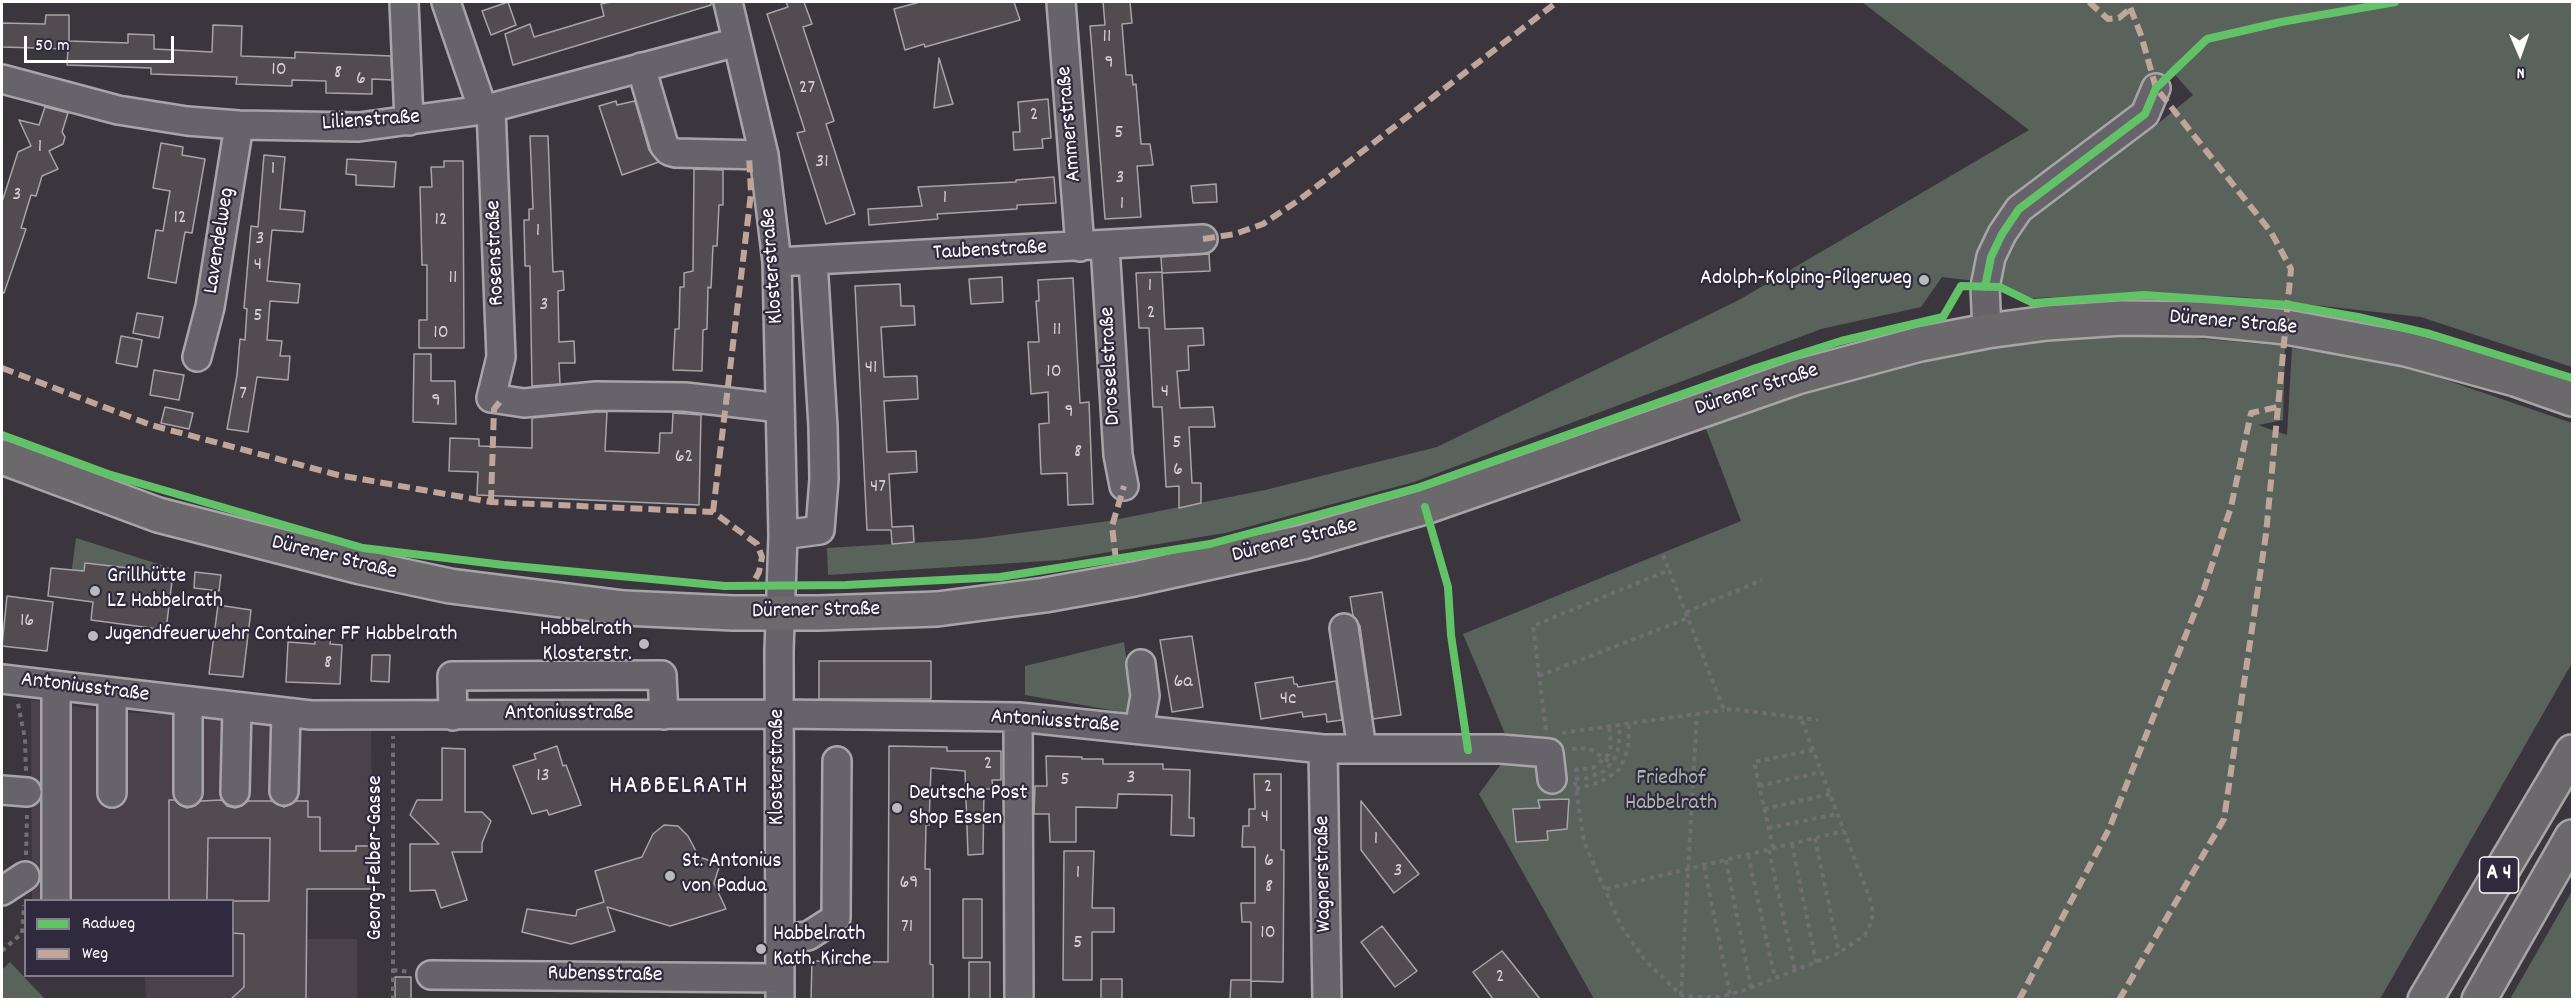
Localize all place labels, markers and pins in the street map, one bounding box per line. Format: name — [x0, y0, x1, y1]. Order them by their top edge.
place label: Adolph-Kolping-Pilgerweg — [1700, 267, 1912, 293]
marker: Adolph-Kolping-Pilgerweg — [1917, 273, 1931, 287]
place label: Grillhütte LZ Habbelrath — [107, 565, 223, 616]
marker: Grillhütte LZ Habbelrath — [88, 584, 102, 598]
place label: Habbelrath Klosterstr. — [540, 618, 632, 670]
place label: Jugendfeuerwehr Container FF Habbelrath — [105, 623, 457, 649]
marker: Jugendfeuerwehr Container FF Habbelrath — [86, 629, 100, 643]
marker: Habbelrath Klosterstr. — [637, 637, 651, 651]
place label: Deutsche Post Shop Essen — [909, 782, 1028, 834]
marker: Deutsche Post Shop Essen — [890, 801, 904, 815]
place label: St. Antonius von Padua — [682, 850, 782, 902]
marker: St. Antonius von Padua — [663, 869, 677, 883]
place label: Habbelrath Kath. Kirche — [773, 923, 871, 974]
marker: Habbelrath Kath. Kirche — [754, 942, 768, 956]

